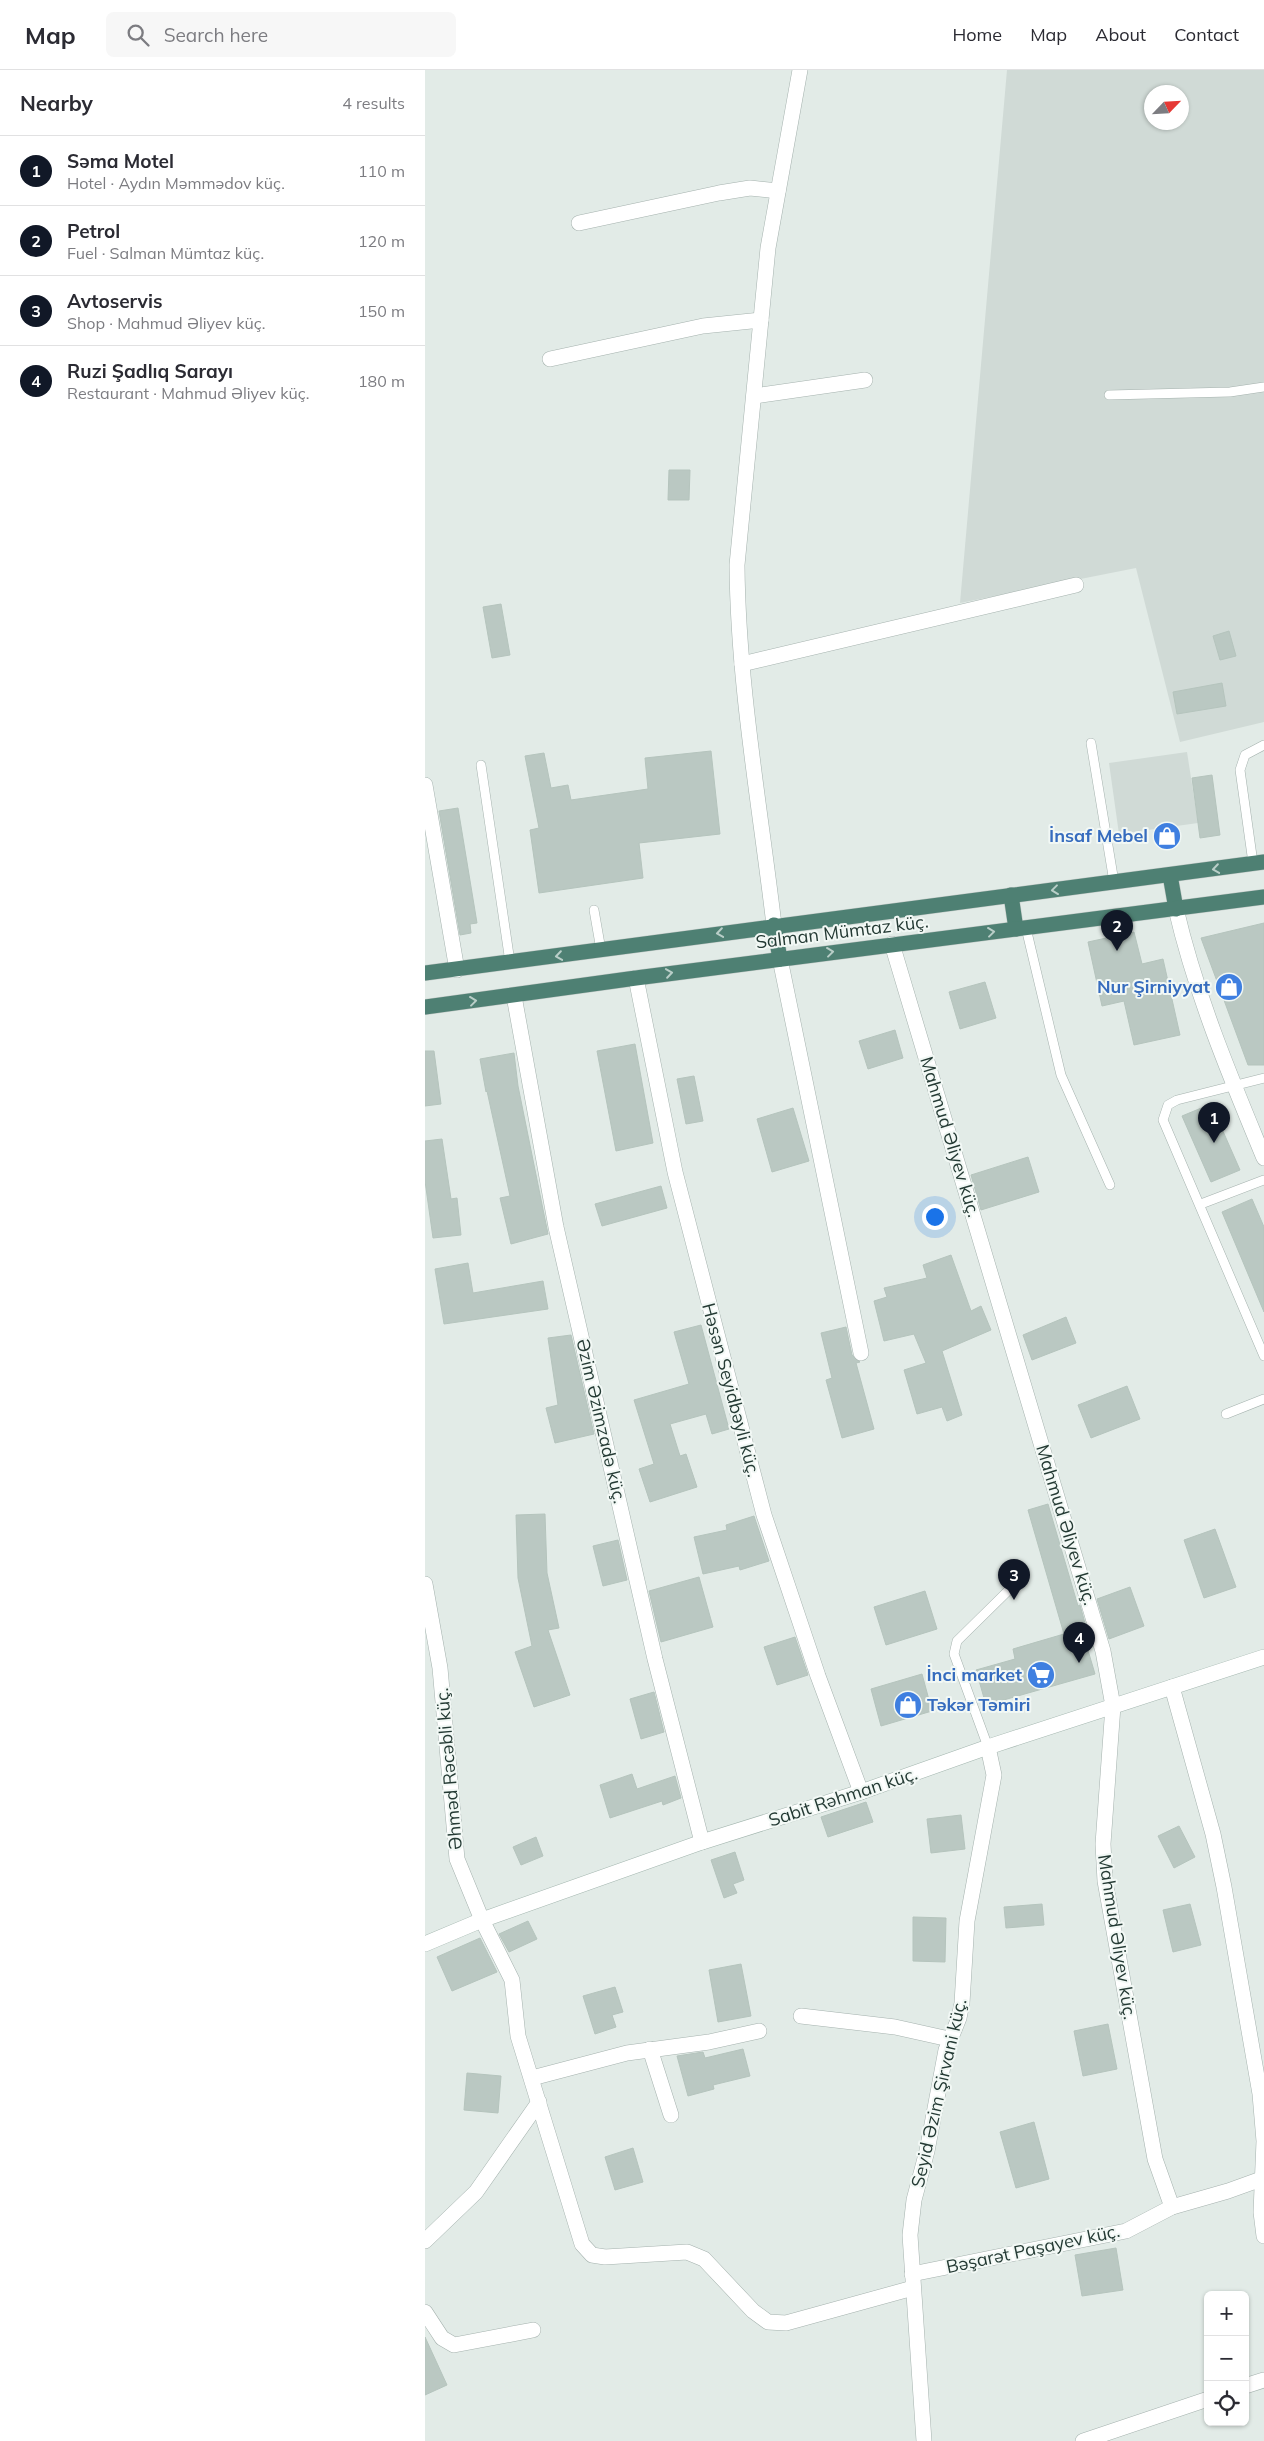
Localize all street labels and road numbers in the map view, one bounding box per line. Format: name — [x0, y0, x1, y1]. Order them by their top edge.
street label: Salman Mümtaz küç. — [754, 910, 930, 954]
street label: Mahmud Əliyev küç. — [915, 1054, 986, 1220]
street label: Həsən Seyidbəyli küç. — [697, 1300, 766, 1479]
street label: Əzim Əzimzadə küç. — [571, 1336, 632, 1506]
street label: Mahmud Əliyev küç. — [1031, 1442, 1102, 1608]
street label: Əhməd Rəcəbli küç. — [430, 1687, 467, 1851]
street label: Sabit Rəhman küç. — [765, 1762, 920, 1831]
street label: Mahmud Əliyev küç. — [1093, 1853, 1142, 2021]
street label: Seyid Əzim Şirvani küç. — [906, 1996, 971, 2190]
street label: Bəşarət Paşayev küç. — [944, 2219, 1122, 2278]

